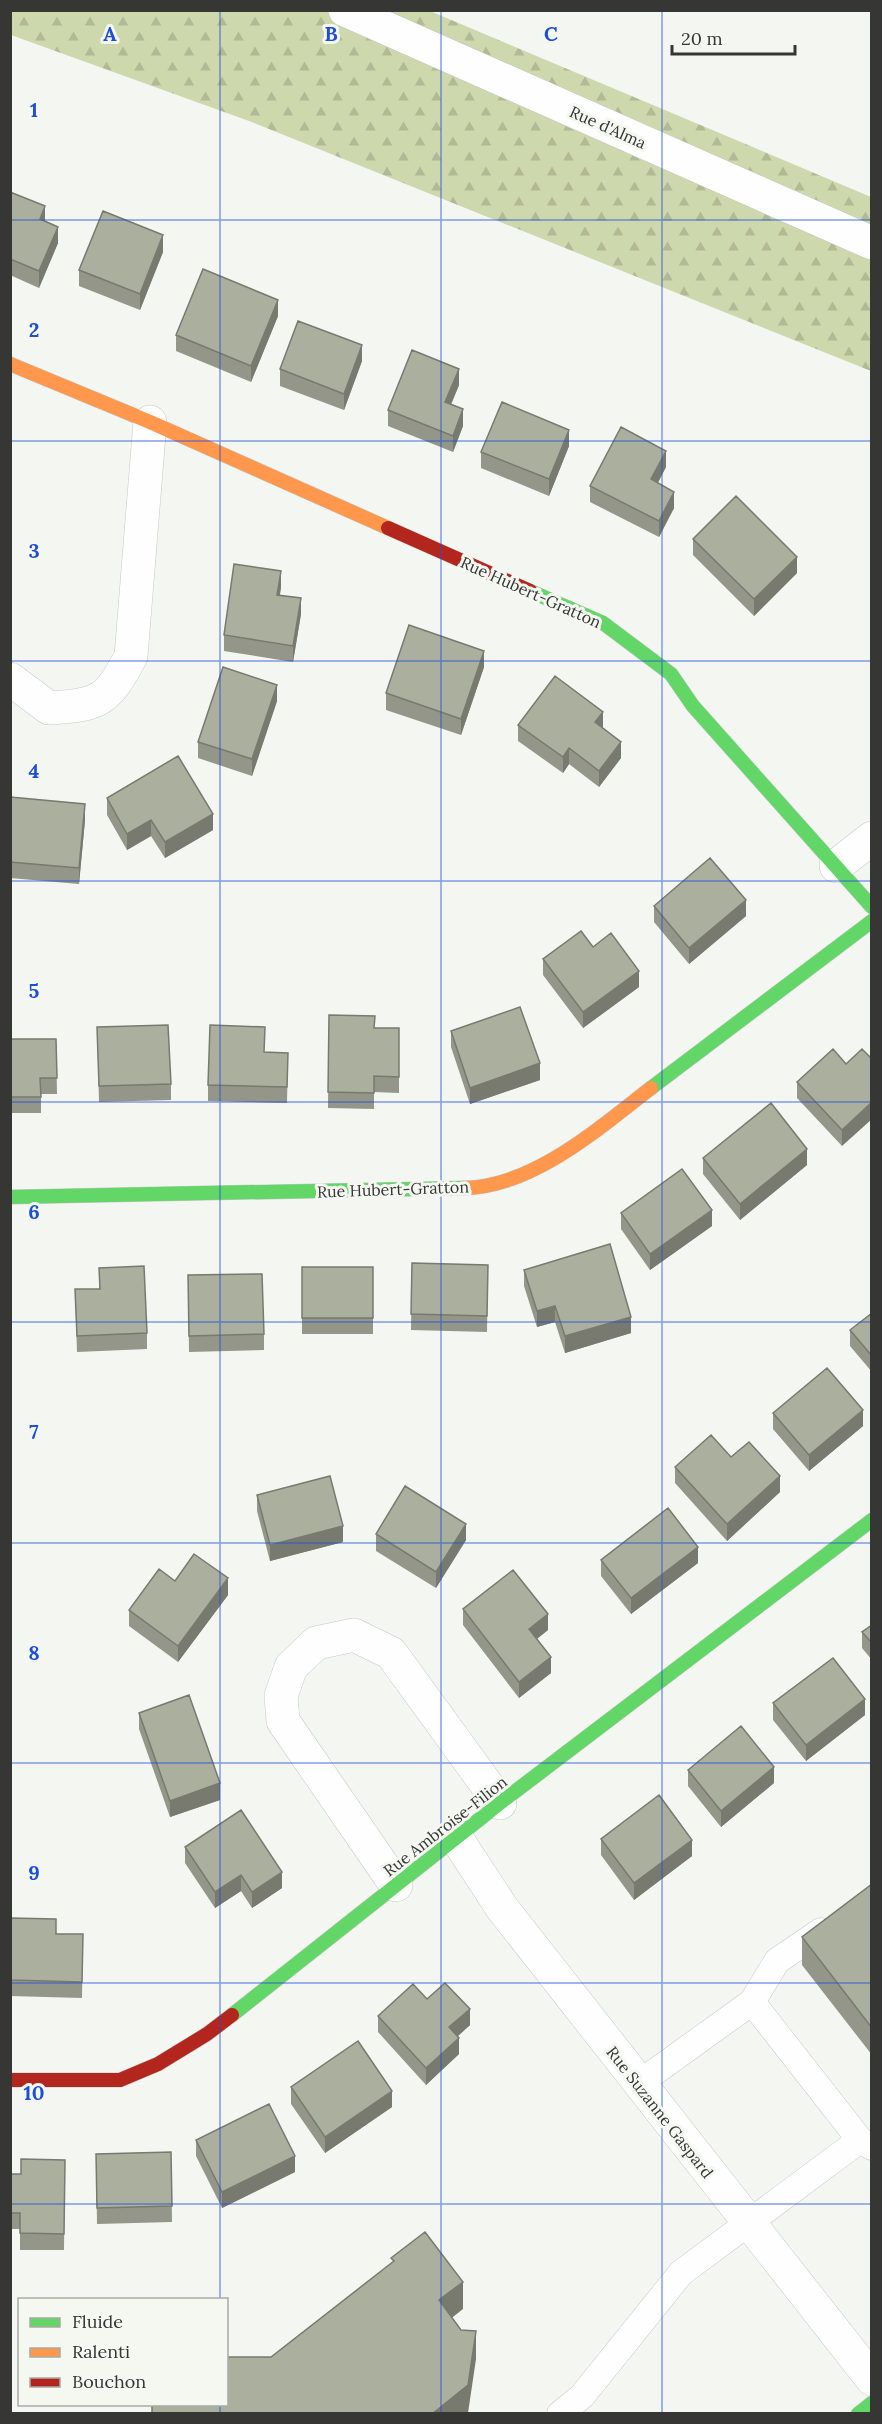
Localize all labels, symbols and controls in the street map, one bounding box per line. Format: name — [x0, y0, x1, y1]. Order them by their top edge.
scale bar — [672, 18, 795, 56]
text: A — [103, 21, 117, 46]
text: B — [324, 21, 338, 46]
text: C — [544, 21, 558, 46]
text: 20 m — [681, 27, 723, 50]
text: 1 — [30, 97, 38, 122]
street label: Rue d'Alma — [567, 101, 649, 153]
text: 2 — [29, 317, 39, 342]
text: 3 — [28, 538, 40, 563]
street label: Rue Hubert-Gratton — [457, 552, 605, 632]
text: 4 — [29, 758, 40, 783]
text: 5 — [29, 978, 40, 1003]
street label: Rue Hubert-Gratton — [317, 1176, 470, 1202]
text: 6 — [28, 1199, 40, 1224]
text: 7 — [29, 1419, 39, 1444]
text: 8 — [28, 1640, 40, 1665]
street label: Rue Ambroise-Filion — [379, 1771, 511, 1881]
text: 9 — [28, 1860, 40, 1885]
street label: Rue Suzanne Gaspard — [602, 2042, 718, 2182]
text: 10 — [24, 2080, 44, 2105]
legend — [18, 2298, 228, 2406]
text: Fluide — [72, 2310, 123, 2333]
text: Ralenti — [72, 2340, 130, 2363]
text: Bouchon — [72, 2370, 146, 2393]

